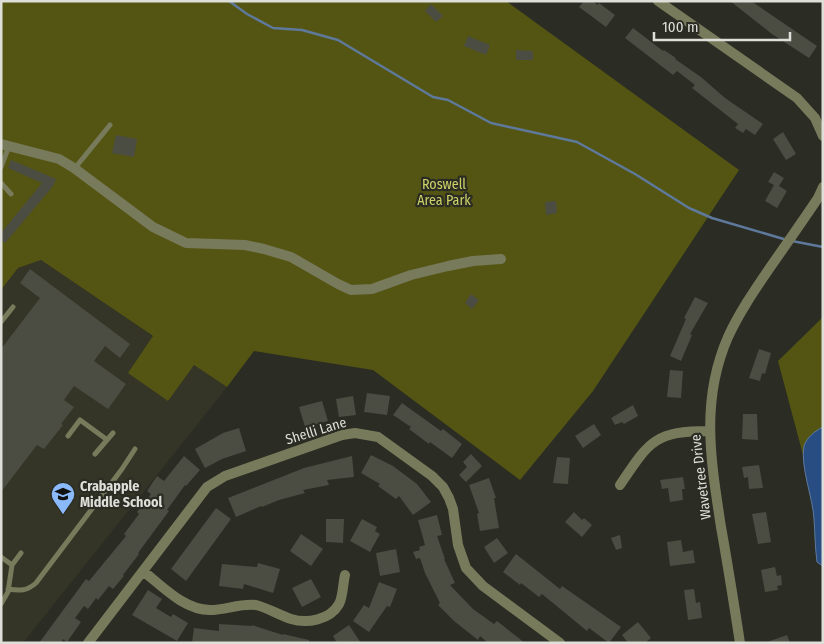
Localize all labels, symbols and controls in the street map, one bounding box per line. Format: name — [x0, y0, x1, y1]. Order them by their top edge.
scale bar — [654, 10, 790, 42]
text: 100 m — [662, 18, 699, 36]
park label: Roswell Area Park — [417, 176, 471, 209]
street label: Shelli Lane — [284, 414, 349, 448]
street label: Wavetree Drive — [687, 433, 715, 521]
place label: Crabapple Middle School — [80, 478, 162, 511]
school or university icon: Crabapple Middle School — [50, 481, 76, 515]

